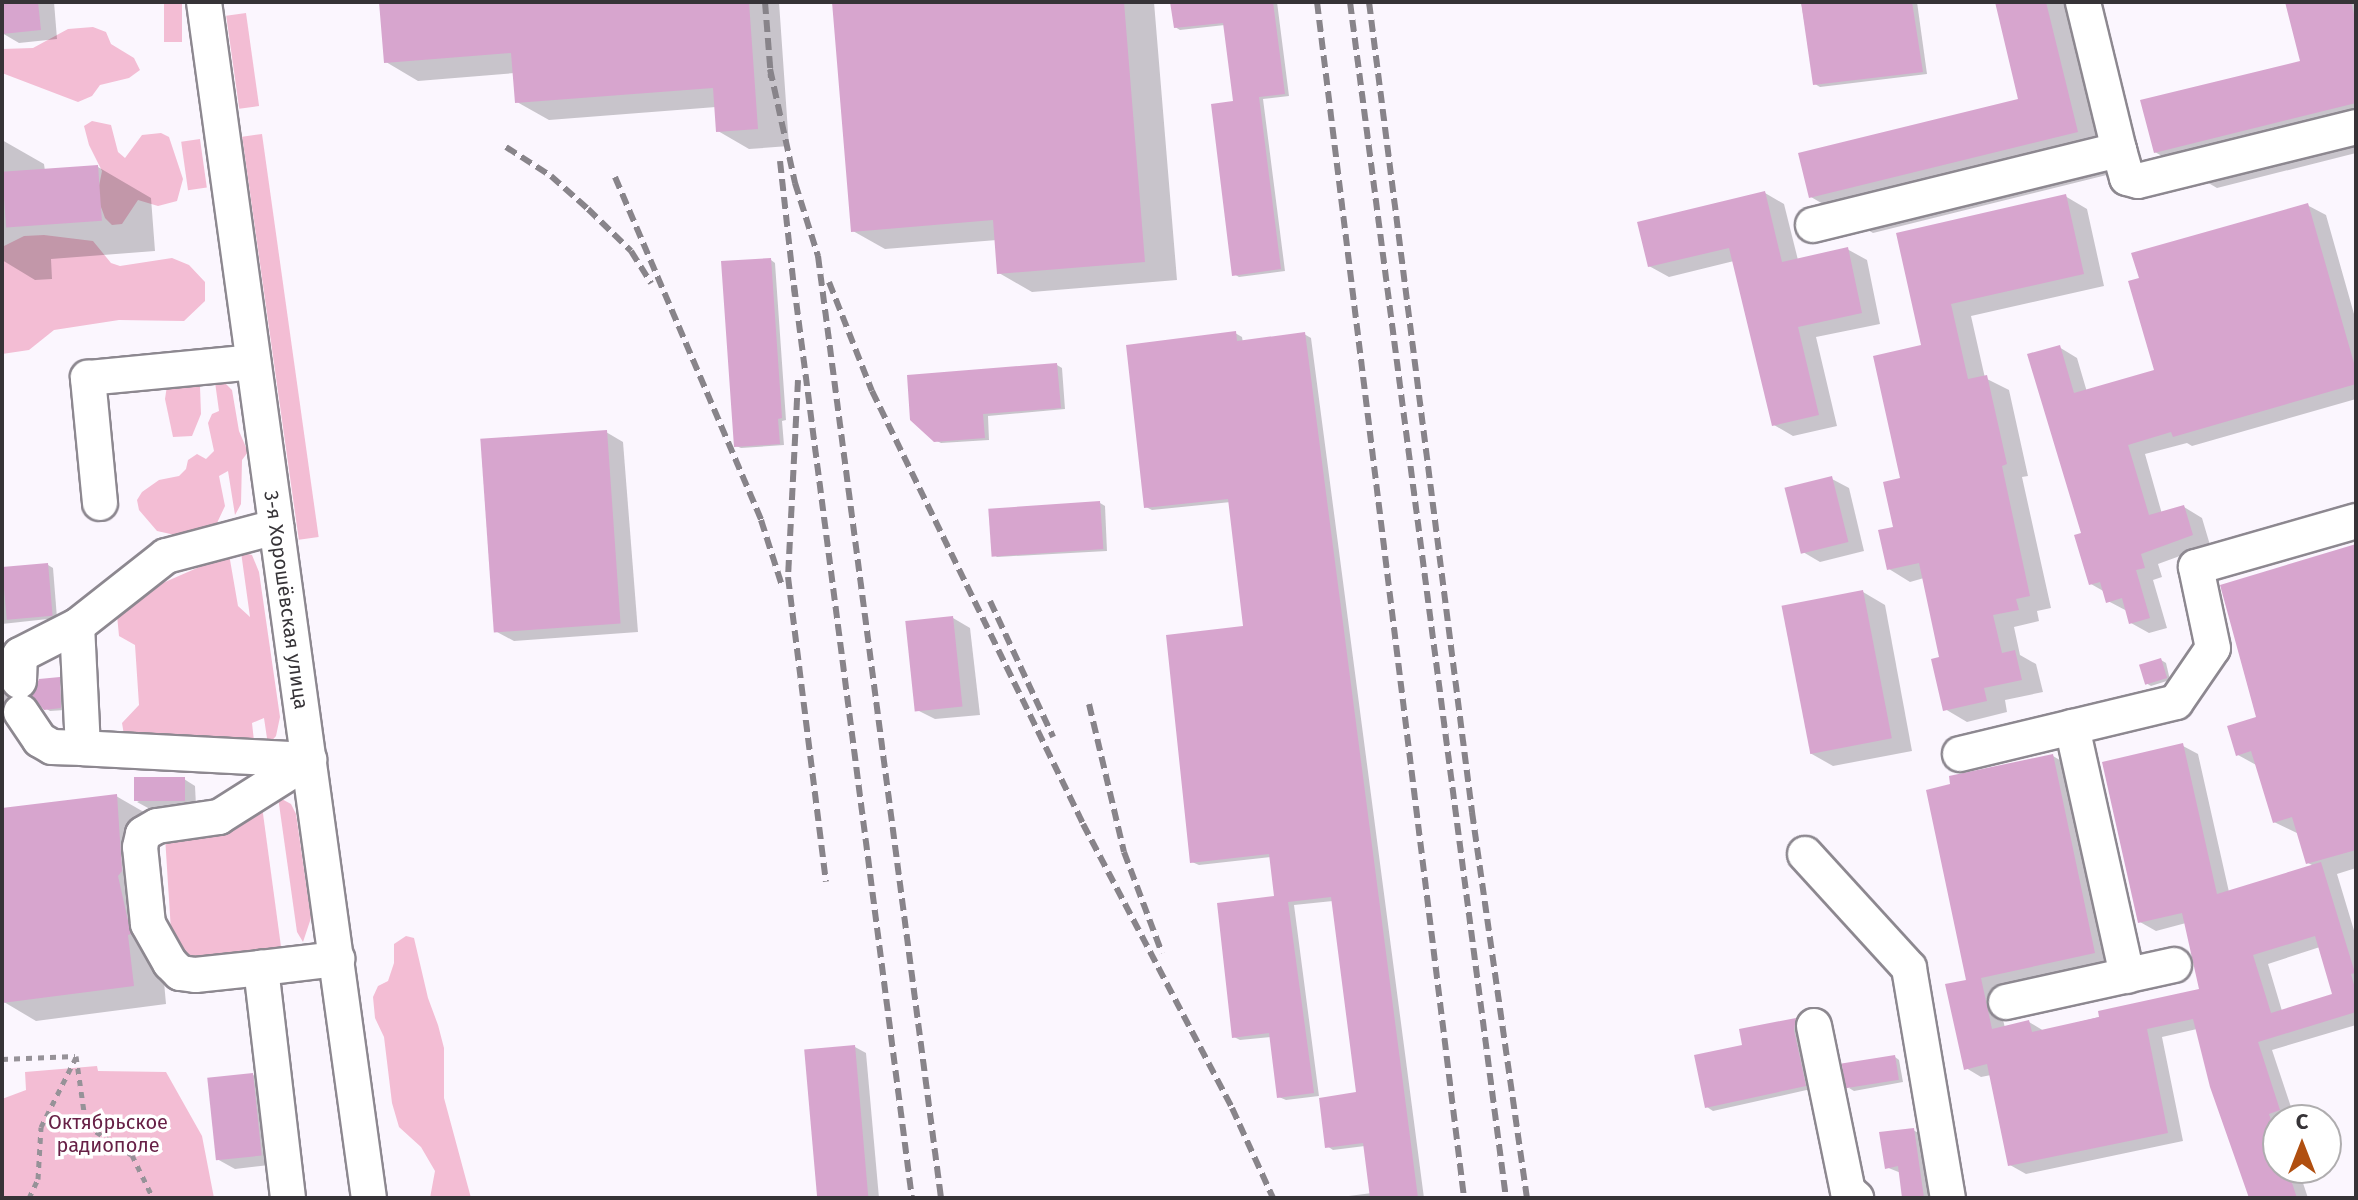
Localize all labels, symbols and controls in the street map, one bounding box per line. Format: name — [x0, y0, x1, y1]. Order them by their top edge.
street label: 3-я Хорошёвская улица — [259, 489, 313, 711]
north arrow — [2262, 1104, 2342, 1184]
text: С — [2296, 1108, 2308, 1135]
park label: Октябрьское радиополе — [48, 1111, 168, 1158]

